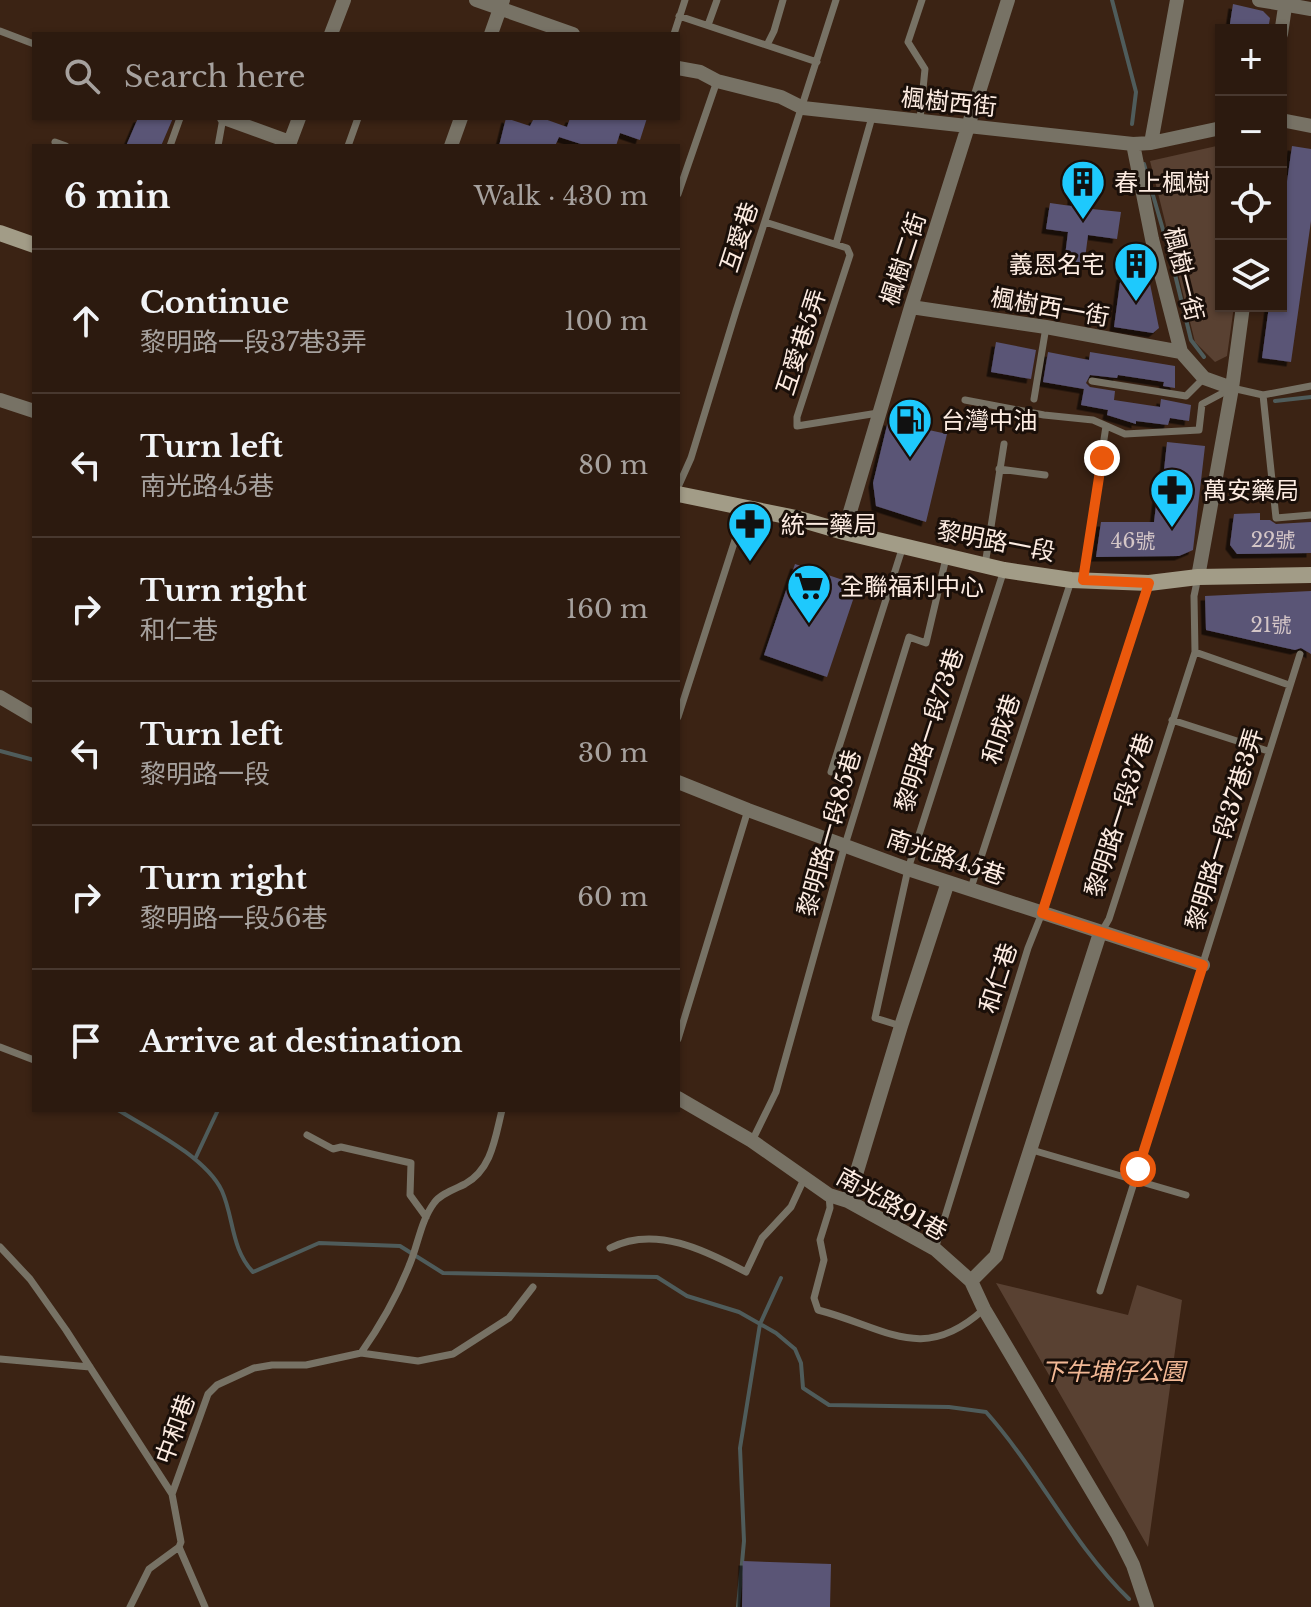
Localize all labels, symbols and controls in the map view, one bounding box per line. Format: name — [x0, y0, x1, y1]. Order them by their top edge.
map controls — [1215, 24, 1287, 312]
button: + — [1215, 24, 1287, 96]
search box — [32, 32, 680, 120]
icon: search — [60, 54, 104, 98]
text: Search here — [124, 58, 305, 95]
street label: 楓樹西街 — [900, 83, 998, 121]
button: − — [1215, 96, 1287, 168]
building icon: 春上楓樹 — [1059, 158, 1107, 221]
place label: 春上楓樹 — [1114, 168, 1210, 197]
button: locate — [1215, 168, 1287, 240]
text: 6 min — [64, 175, 171, 217]
text: Walk · 430 m — [474, 180, 648, 212]
street label: 互愛巷 — [714, 198, 764, 276]
street label: 楓樹二街 — [874, 209, 932, 309]
street label: 楓樹一街 — [1158, 224, 1210, 324]
building icon: 義恩名宅 — [1112, 240, 1160, 303]
button: layers — [1215, 240, 1287, 312]
place label: 義恩名宅 — [1009, 250, 1105, 279]
street label: 楓樹西一街 — [988, 282, 1112, 332]
text: Continue — [140, 284, 289, 321]
street label: 互愛巷5弄 — [770, 285, 832, 399]
icon: ahead — [64, 299, 108, 343]
text: 100 m — [564, 305, 648, 337]
text: 黎明路一段37巷3弄 — [140, 326, 367, 358]
fuel station icon: 台灣中油 — [886, 396, 934, 459]
place label: 台灣中油 — [941, 406, 1037, 435]
text: Turn left — [140, 428, 283, 465]
route end — [1084, 440, 1120, 476]
icon: left — [64, 443, 108, 487]
text: 80 m — [578, 449, 648, 481]
pharmacy icon: 萬安藥局 — [1148, 466, 1196, 529]
text: 南光路45巷 — [140, 470, 274, 502]
place label: 萬安藥局 — [1203, 476, 1299, 505]
pharmacy icon: 統一藥局 — [726, 500, 774, 563]
place label: 統一藥局 — [781, 510, 877, 539]
street label: 黎明路一段 — [934, 515, 1058, 567]
house number: 22號 — [1251, 528, 1295, 552]
house number: 46號 — [1111, 529, 1155, 553]
supermarket icon: 全聯福利中心 — [785, 562, 833, 625]
text: Turn right — [140, 572, 307, 609]
place label: 全聯福利中心 — [840, 572, 984, 601]
icon: right — [64, 587, 108, 631]
text: 160 m — [566, 593, 648, 625]
house number: 21號 — [1250, 613, 1292, 637]
text: 和仁巷 — [140, 614, 218, 646]
street label: 黎明路一段73巷 — [889, 644, 969, 816]
street label: 和成巷 — [976, 690, 1026, 768]
text: Turn left — [140, 716, 283, 753]
street label: 黎明路一段37巷3弄 — [1179, 725, 1269, 933]
street label: 黎明路一段37巷 — [1079, 729, 1159, 901]
icon: left — [64, 731, 108, 775]
text: 30 m — [578, 737, 648, 769]
street label: 黎明路一段85巷 — [791, 746, 867, 920]
text: 黎明路一段 — [140, 758, 270, 790]
street label: 南光路45巷 — [883, 823, 1009, 891]
text: Turn right — [140, 860, 307, 897]
icon: right — [64, 875, 108, 919]
text: 60 m — [577, 881, 648, 913]
text: 黎明路一段56巷 — [140, 902, 328, 934]
street label: 和仁巷 — [973, 939, 1023, 1017]
icon: arrive — [64, 1019, 108, 1063]
text: Arrive at destination — [140, 1023, 463, 1060]
route start — [1120, 1151, 1156, 1187]
street label: 南光路91巷 — [832, 1162, 952, 1246]
park label: 下牛埔仔公園 — [1041, 1357, 1188, 1386]
street label: 中和巷 — [149, 1390, 201, 1468]

